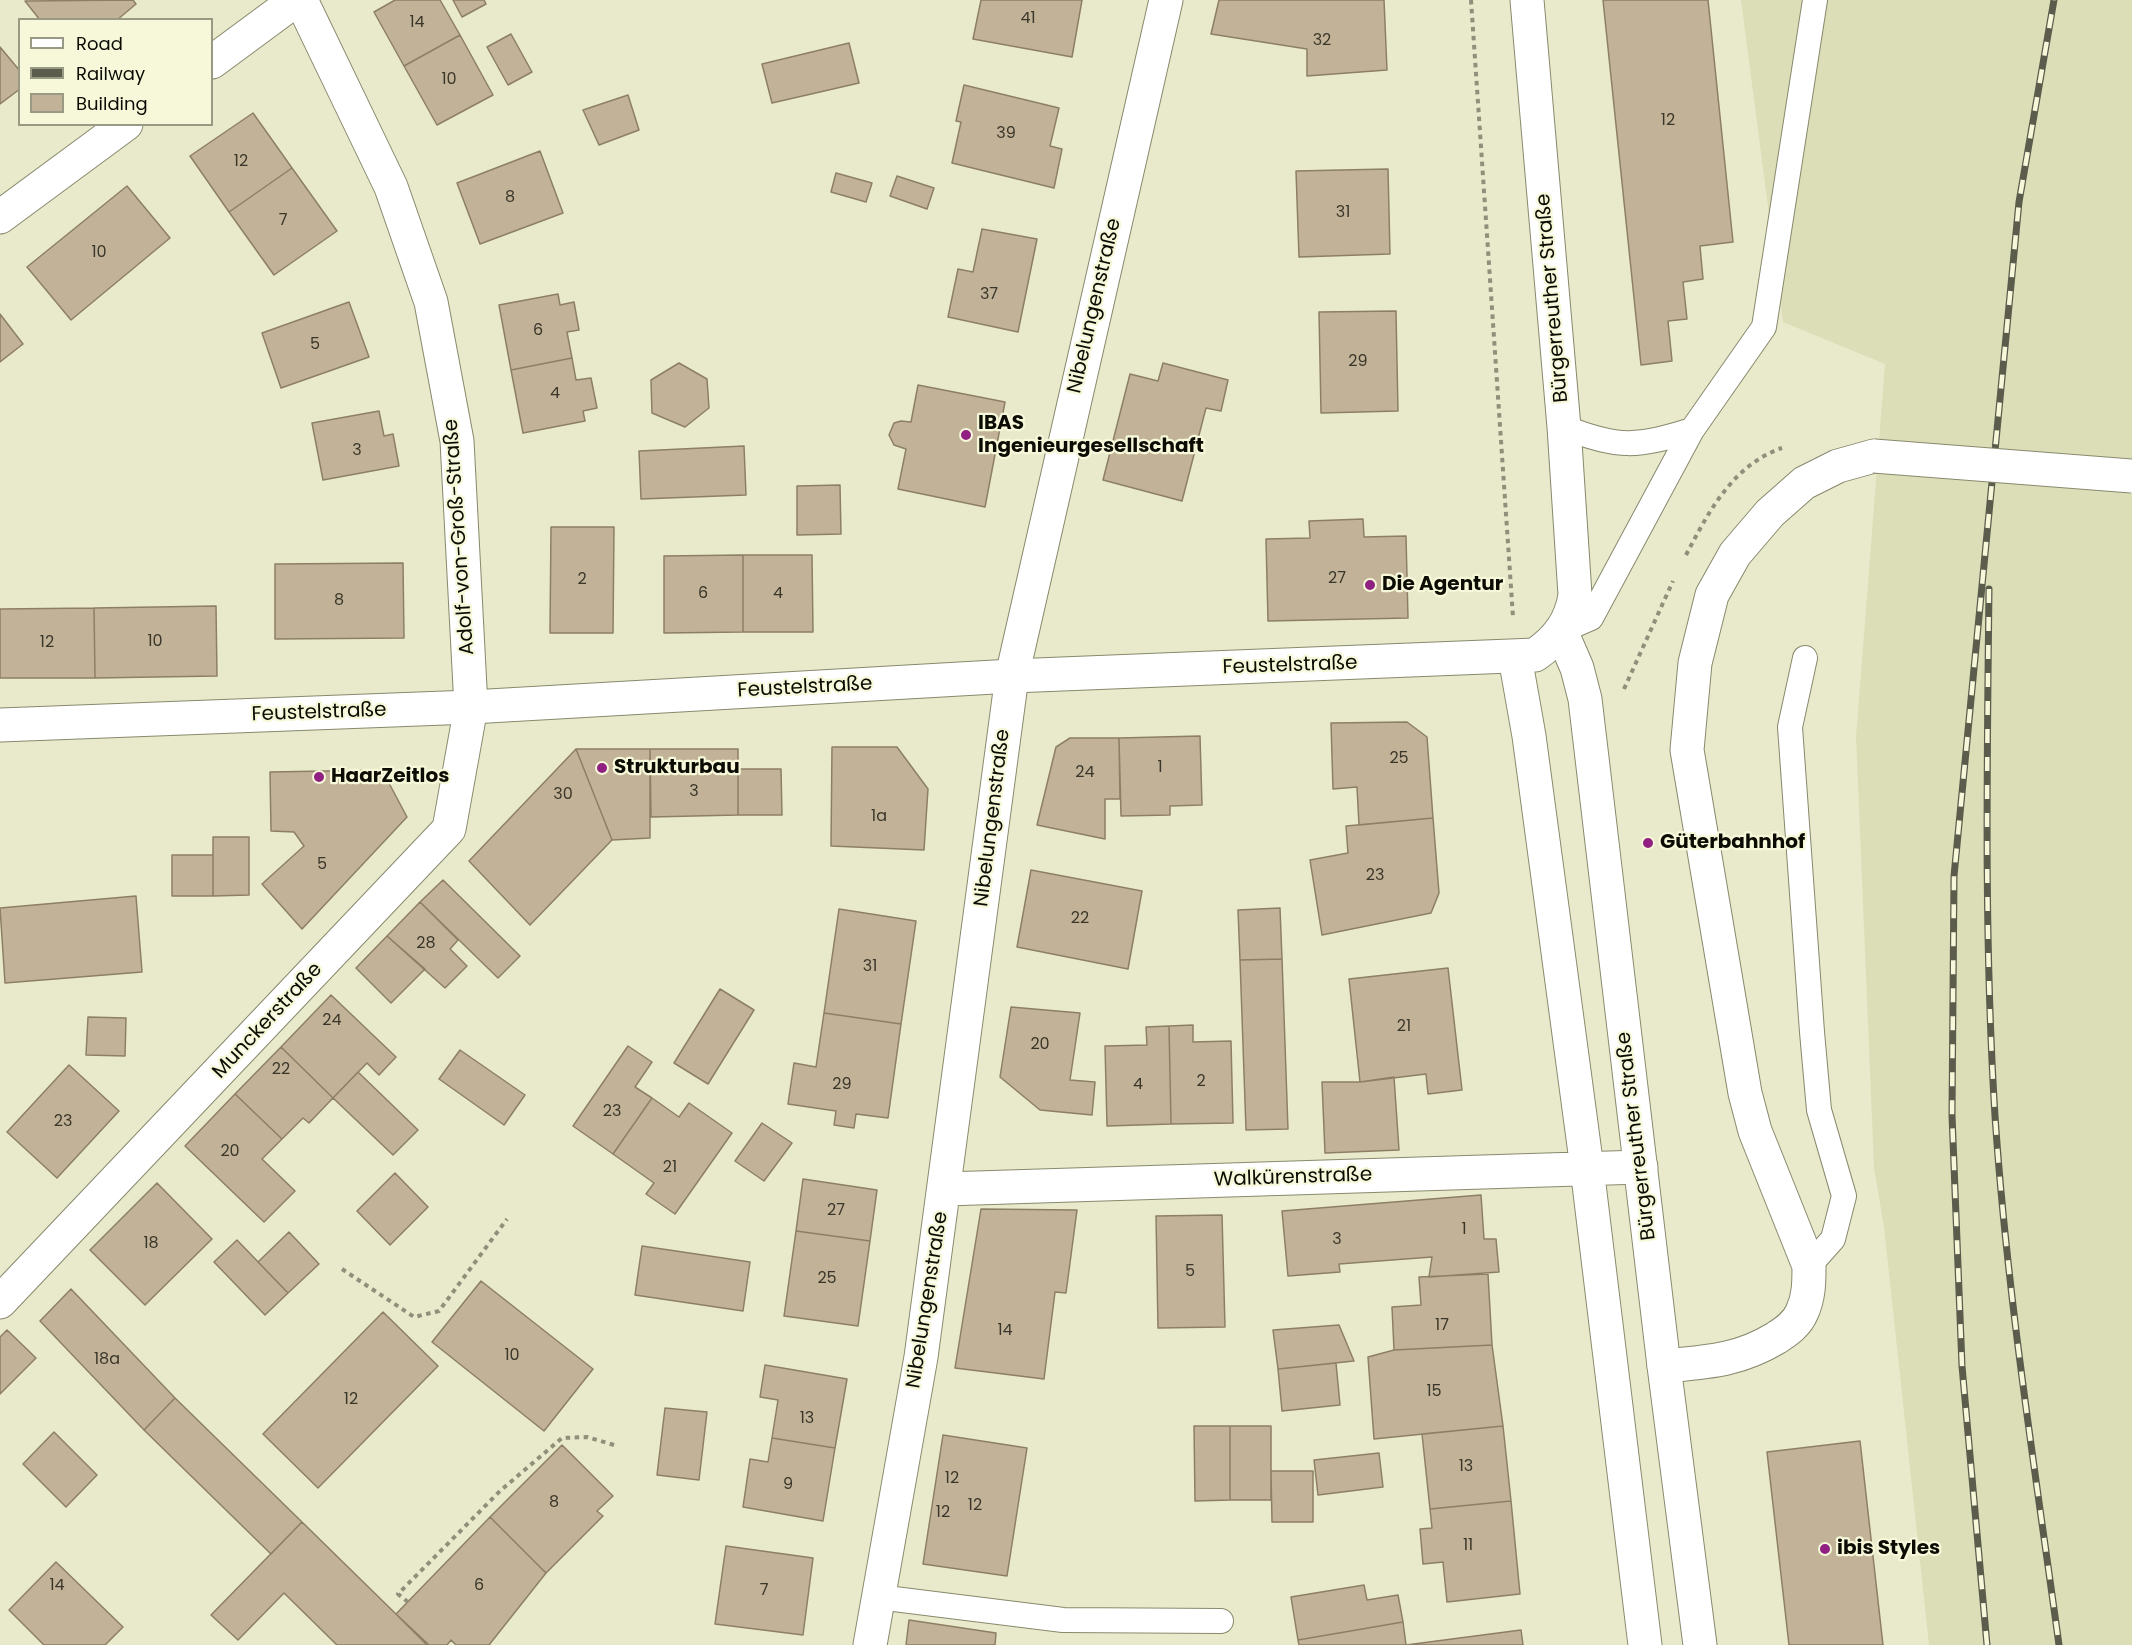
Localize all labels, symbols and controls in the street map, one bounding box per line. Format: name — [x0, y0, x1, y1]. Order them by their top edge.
house number: 41 — [1020, 9, 1036, 29]
house number: 14 — [409, 13, 425, 33]
legend — [18, 18, 213, 126]
text: Road — [76, 31, 123, 56]
house number: 32 — [1313, 31, 1331, 51]
text: Railway — [76, 61, 145, 86]
house number: 10 — [441, 70, 457, 90]
text: Building — [76, 91, 148, 116]
house number: 12 — [1661, 111, 1675, 131]
house number: 39 — [996, 124, 1016, 144]
house number: 12 — [234, 152, 248, 172]
house number: 8 — [505, 188, 515, 208]
street label: Bürgerreuther Straße — [1532, 192, 1574, 404]
house number: 31 — [1336, 203, 1350, 223]
house number: 7 — [279, 211, 287, 231]
street label: Nibelungenstraße — [1063, 216, 1127, 396]
house number: 10 — [91, 243, 107, 263]
house number: 37 — [980, 285, 998, 305]
house number: 6 — [533, 321, 543, 341]
house number: 5 — [310, 335, 320, 355]
house number: 29 — [1348, 352, 1368, 372]
house number: 4 — [550, 384, 560, 404]
place label: IBAS Ingenieurgesellschaft — [978, 412, 1204, 459]
street label: Adolf-von-Groß-Straße — [440, 418, 480, 656]
marker: IBAS Ingenieurgesellschaft — [959, 428, 973, 442]
house number: 3 — [352, 441, 362, 461]
house number: 27 — [1328, 569, 1346, 589]
house number: 2 — [577, 570, 587, 590]
place label: Die Agentur — [1382, 573, 1503, 597]
marker: Die Agentur — [1363, 578, 1377, 592]
house number: 6 — [698, 584, 708, 604]
house number: 4 — [773, 584, 783, 604]
house number: 8 — [334, 591, 344, 611]
house number: 10 — [147, 632, 163, 652]
house number: 12 — [40, 633, 54, 653]
street label: Feustelstraße — [1222, 652, 1358, 680]
street label: Feustelstraße — [737, 672, 873, 704]
street label: Feustelstraße — [251, 699, 387, 727]
street label: Nibelungenstraße — [970, 728, 1016, 908]
house number: 25 — [1389, 749, 1409, 769]
place label: Strukturbau — [614, 756, 740, 780]
house number: 1 — [1157, 758, 1163, 778]
marker: Strukturbau — [595, 761, 609, 775]
house number: 24 — [1075, 763, 1095, 783]
place label: HaarZeitlos — [331, 765, 449, 789]
marker: HaarZeitlos — [312, 770, 326, 784]
house number: 3 — [689, 782, 699, 802]
house number: 30 — [553, 785, 573, 805]
house number: 1a — [871, 807, 887, 827]
place label: Güterbahnhof — [1660, 831, 1805, 855]
marker: Güterbahnhof — [1641, 836, 1655, 850]
house number: 5 — [317, 855, 327, 875]
house number: 23 — [1366, 866, 1384, 886]
house number: 22 — [1071, 909, 1089, 929]
house number: 28 — [416, 934, 436, 954]
house number: 31 — [863, 957, 877, 977]
street label: Munckerstraße — [208, 958, 328, 1084]
house number: 24 — [322, 1011, 342, 1031]
house number: 21 — [1397, 1017, 1411, 1037]
street label: Bürgerreuther Straße — [1612, 1030, 1662, 1242]
house number: 20 — [1030, 1035, 1050, 1055]
house number: 22 — [272, 1060, 290, 1080]
house number: 2 — [1196, 1072, 1206, 1092]
house number: 29 — [832, 1075, 852, 1095]
house number: 4 — [1133, 1075, 1143, 1095]
house number: 23 — [603, 1102, 621, 1122]
house number: 23 — [54, 1112, 72, 1132]
house number: 20 — [220, 1142, 240, 1162]
house number: 21 — [663, 1158, 677, 1178]
street label: Walkürenstraße — [1213, 1163, 1373, 1193]
house number: 27 — [827, 1201, 845, 1221]
street label: Nibelungenstraße — [902, 1210, 954, 1390]
house number: 1 — [1461, 1220, 1467, 1240]
house number: 3 — [1332, 1230, 1342, 1250]
house number: 18 — [143, 1234, 159, 1254]
house number: 5 — [1185, 1262, 1195, 1282]
house number: 25 — [817, 1269, 837, 1289]
house number: 17 — [1435, 1316, 1449, 1336]
house number: 14 — [997, 1321, 1013, 1341]
house number: 10 — [504, 1346, 520, 1366]
house number: 18a — [94, 1350, 120, 1370]
house number: 15 — [1426, 1382, 1442, 1402]
house number: 12 — [344, 1390, 358, 1410]
house number: 13 — [800, 1409, 814, 1429]
house number: 13 — [1459, 1457, 1473, 1477]
house number: 12 — [945, 1469, 959, 1489]
house number: 9 — [783, 1475, 793, 1495]
house number: 8 — [549, 1493, 559, 1513]
house number: 12 — [968, 1496, 982, 1516]
house number: 12 — [936, 1503, 950, 1523]
house number: 11 — [1463, 1536, 1473, 1556]
place label: ibis Styles — [1837, 1537, 1940, 1561]
marker: ibis Styles — [1818, 1542, 1832, 1556]
house number: 14 — [49, 1576, 65, 1596]
house number: 6 — [474, 1576, 484, 1596]
house number: 7 — [760, 1581, 768, 1601]

